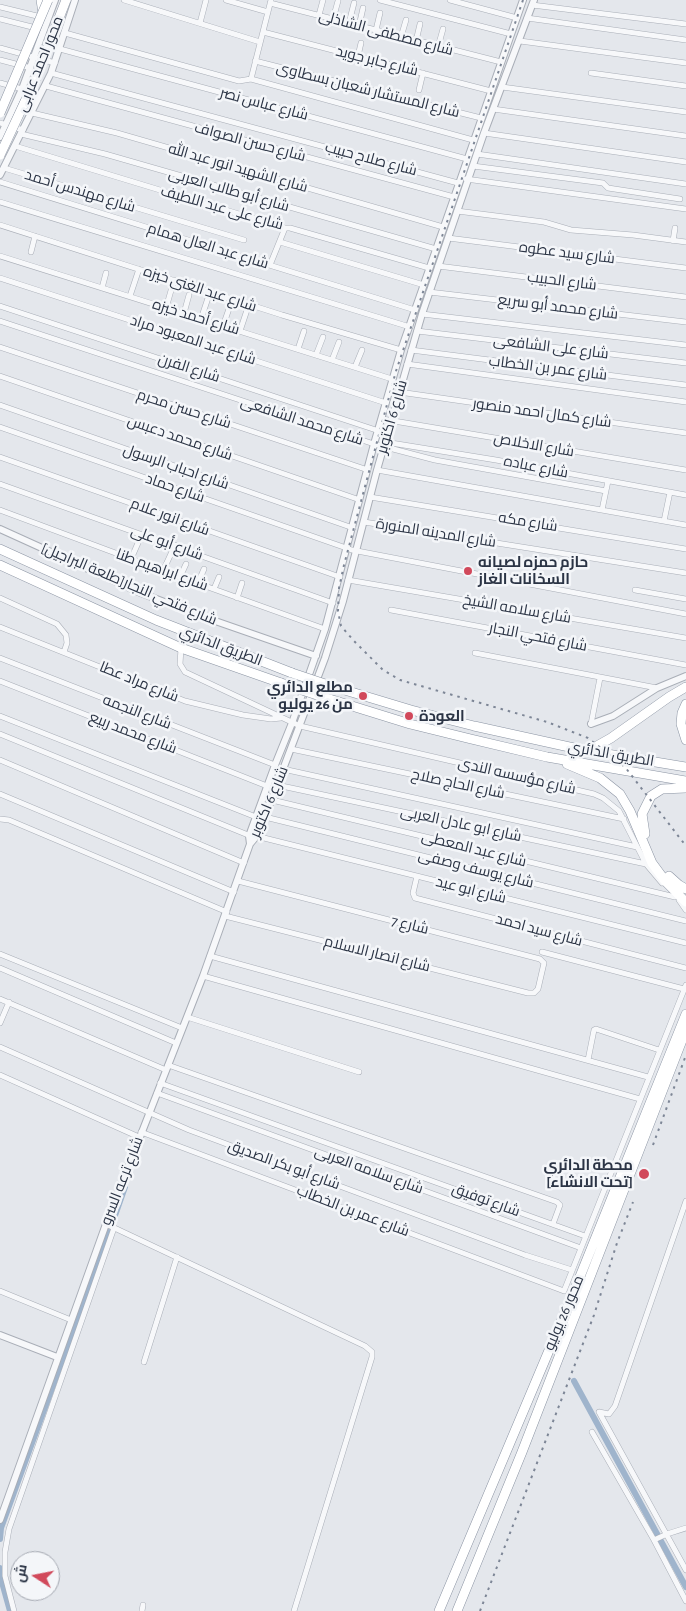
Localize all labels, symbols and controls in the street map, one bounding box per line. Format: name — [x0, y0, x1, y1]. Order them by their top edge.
street label: شارع مصطفى الشاذلى — [317, 6, 455, 60]
street label: محور احمد عرابى — [13, 14, 67, 114]
street label: شارع جابر جويد — [334, 42, 420, 80]
street label: شارع المستشار شعبان بسطاوى — [274, 58, 462, 122]
street label: شارع عباس نصر — [218, 84, 310, 124]
street label: شارع حسن الصواف — [192, 118, 308, 166]
street label: شارع صلاح حبيب — [323, 138, 419, 180]
street label: شارع الشهيد انور عبد الله — [166, 139, 310, 197]
street label: شارع أبو طالب العربى — [167, 164, 291, 216]
street label: شارع مهندس أحمد — [23, 166, 137, 216]
street label: شارع على عبد اللطيف — [159, 182, 285, 234]
street label: شارع عبد العال همام — [145, 219, 271, 273]
street label: شارع سيد عطوه — [518, 238, 616, 268]
street label: شارع عبد الغنى خيزه — [141, 262, 259, 316]
street label: شارع الحبيب — [526, 268, 598, 294]
street label: شارع محمد أبو سريع — [497, 291, 619, 323]
street label: شارع أحمد خيزه — [150, 295, 242, 339]
street label: شارع عبد المعبود مراد — [128, 311, 258, 369]
street label: شارع على الشافعى — [492, 331, 610, 363]
street label: شارع الفرن — [156, 350, 222, 386]
street label: شارع عمر بن الخطاب — [488, 352, 608, 384]
street label: شارع 6 اكتوبر — [373, 378, 411, 456]
street label: شارع حسن محرم — [135, 385, 233, 433]
street label: شارع محمد الشافعى — [238, 393, 366, 449]
street label: شارع كمال احمد منصور — [471, 394, 613, 432]
street label: شارع محمد دعبس — [125, 412, 235, 464]
street label: شارع الاخلاص — [492, 429, 576, 461]
street label: شارع احباب الرسول — [121, 440, 231, 494]
street label: شارع عباده — [502, 452, 570, 482]
street label: شارع حماد — [143, 469, 207, 507]
street label: شارع انور علام — [128, 494, 212, 540]
street label: شارع مكه — [497, 508, 559, 536]
street label: شارع المدينه المنورة — [375, 515, 497, 551]
street label: شارع أبو على — [129, 522, 205, 564]
street label: شارع فتحي النجار[طلعة البراجيل] — [38, 539, 220, 629]
street label: شارع ابراهيم طنا — [113, 545, 211, 595]
place label: حازم حمزه لصيانه السخانات الغاز — [478, 553, 588, 588]
marker: حازم حمزه لصيانه السخانات الغاز — [462, 565, 474, 577]
street label: شارع سلامه الشيخ — [461, 591, 573, 627]
street label: شارع فتحي النجار — [487, 619, 589, 655]
street label: الطريق الدائري — [177, 622, 265, 670]
street label: شارع مراد عطا — [97, 658, 181, 706]
place label: مطلع الدائري من 26 يوليو — [267, 678, 353, 713]
marker: مطلع الدائري من 26 يوليو — [357, 690, 369, 702]
street label: شارع النجمه — [100, 691, 174, 733]
place label: العودة — [419, 707, 465, 725]
street label: شارع محمد ربيع — [87, 708, 179, 758]
marker: العودة — [403, 710, 415, 722]
street label: الطريق الدائري — [567, 738, 655, 770]
street label: شارع مؤسسه الندى — [456, 754, 578, 798]
street label: شارع 6 اكتوبر — [246, 763, 292, 841]
street label: شارع الحاج صلاح — [409, 765, 507, 803]
street label: شارع ابو عادل العربى — [399, 802, 523, 846]
street label: شارع عبد المعطى — [420, 827, 528, 871]
street label: شارع يوسف وصفى — [416, 846, 536, 892]
street label: شارع ابو عيد — [434, 873, 508, 907]
street label: شارع سيد احمد — [494, 910, 584, 950]
street label: شارع 7 — [389, 912, 431, 938]
street label: شارع انصار الاسلام — [322, 932, 432, 976]
street label: شارع ترعه السرو — [97, 1134, 147, 1228]
street label: شارع أبو بكر الصديق — [225, 1136, 343, 1194]
street label: شارع سلامه العربى — [312, 1142, 426, 1198]
place label: محطة الدائري [تحت الانشاء] — [543, 1156, 633, 1191]
marker: محطة الدائري [تحت الانشاء] — [637, 1167, 651, 1181]
street label: شارع توفيق — [449, 1179, 523, 1221]
street label: شارع عمر بن الخطاب — [294, 1181, 412, 1241]
street label: محور 26 يوليو — [540, 1273, 588, 1353]
north arrow — [10, 1551, 60, 1601]
text: ش — [13, 1563, 30, 1583]

